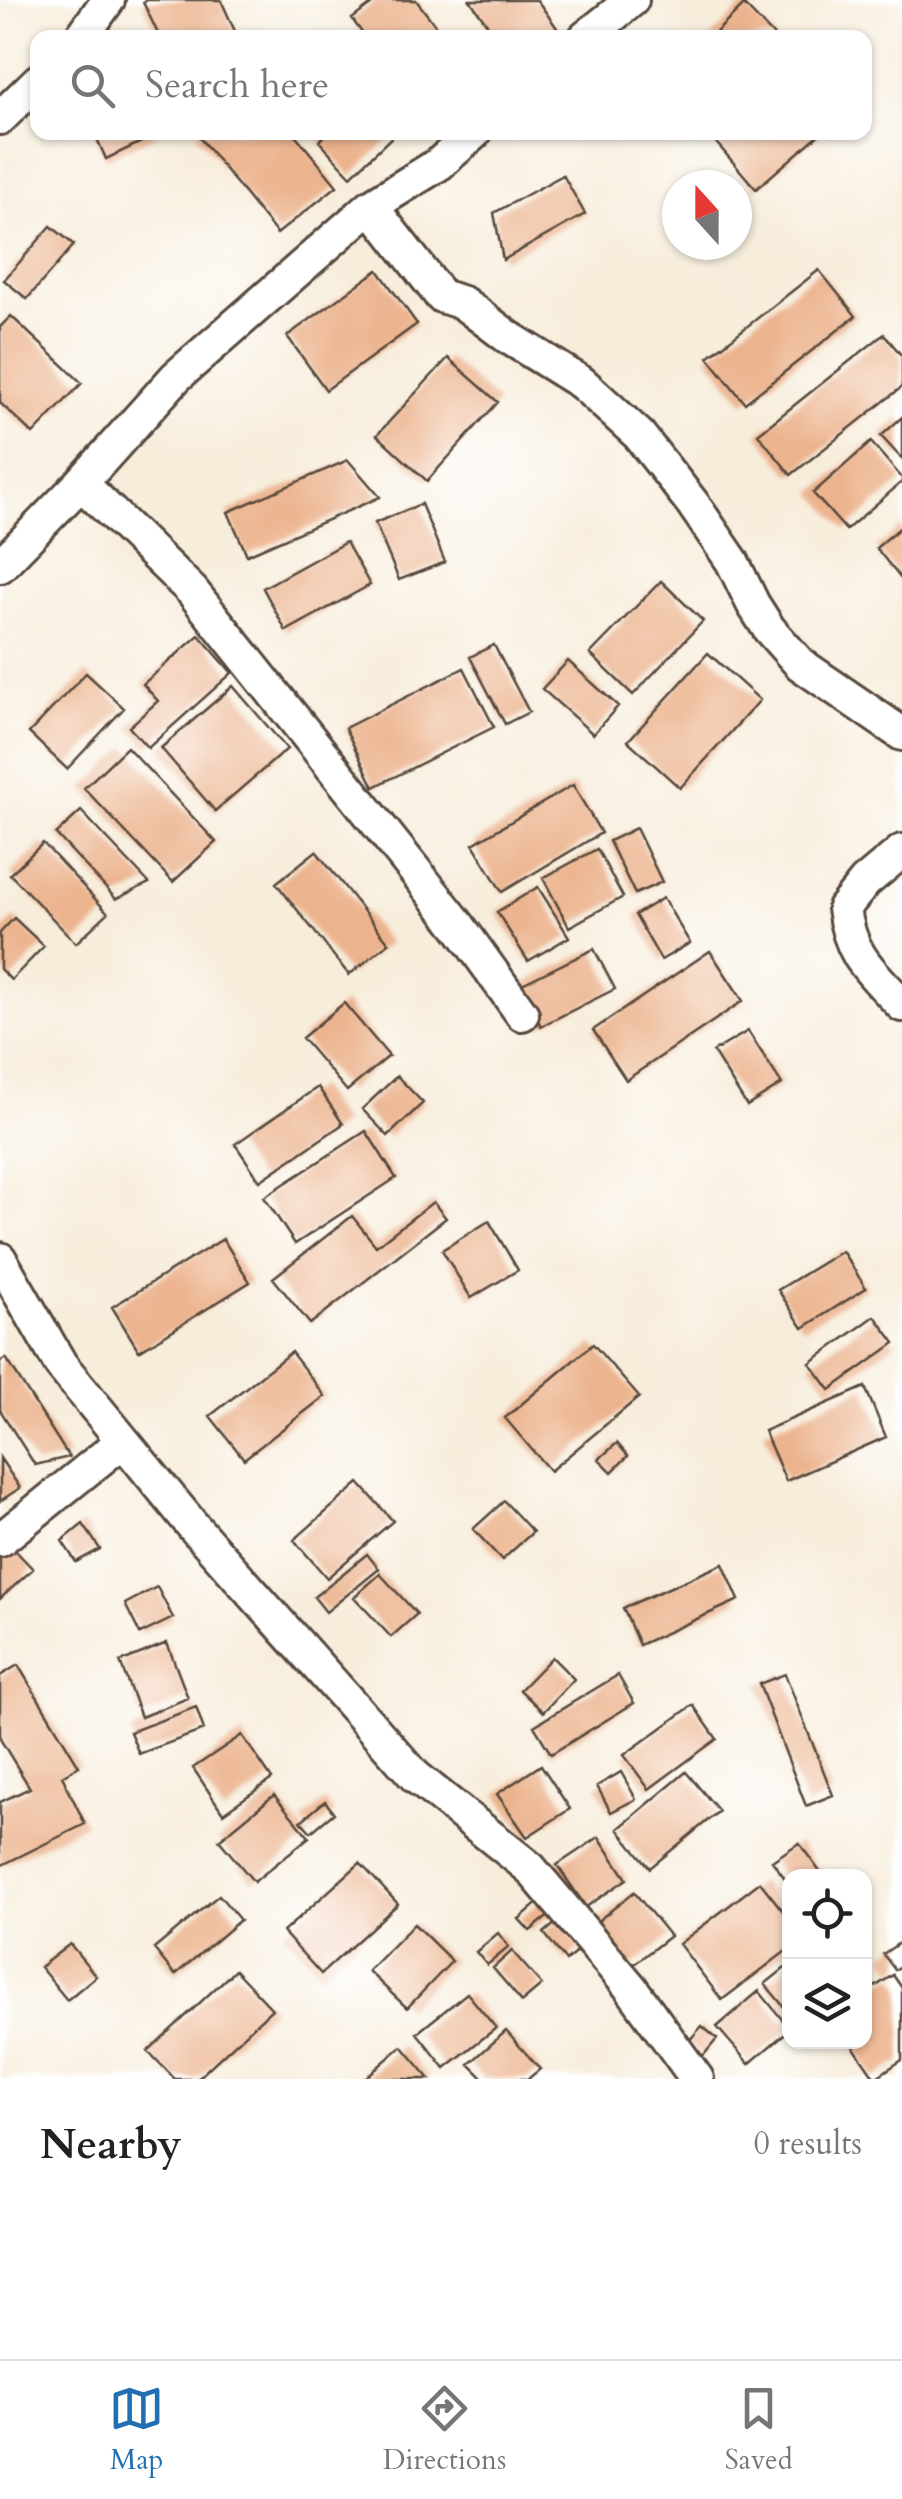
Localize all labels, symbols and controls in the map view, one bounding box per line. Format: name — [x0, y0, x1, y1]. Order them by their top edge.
search box — [30, 30, 872, 140]
icon: search — [65, 58, 120, 113]
text: Search here — [145, 59, 329, 111]
north arrow — [662, 170, 752, 260]
map controls — [782, 1869, 872, 2049]
button: locate — [782, 1869, 872, 1959]
button: layers — [782, 1959, 872, 2049]
text: Nearby — [40, 2116, 182, 2173]
text: 0 results — [754, 2122, 862, 2166]
tab: Map — [109, 2381, 164, 2479]
tab: Directions — [383, 2381, 506, 2479]
tab: Saved — [725, 2381, 793, 2479]

